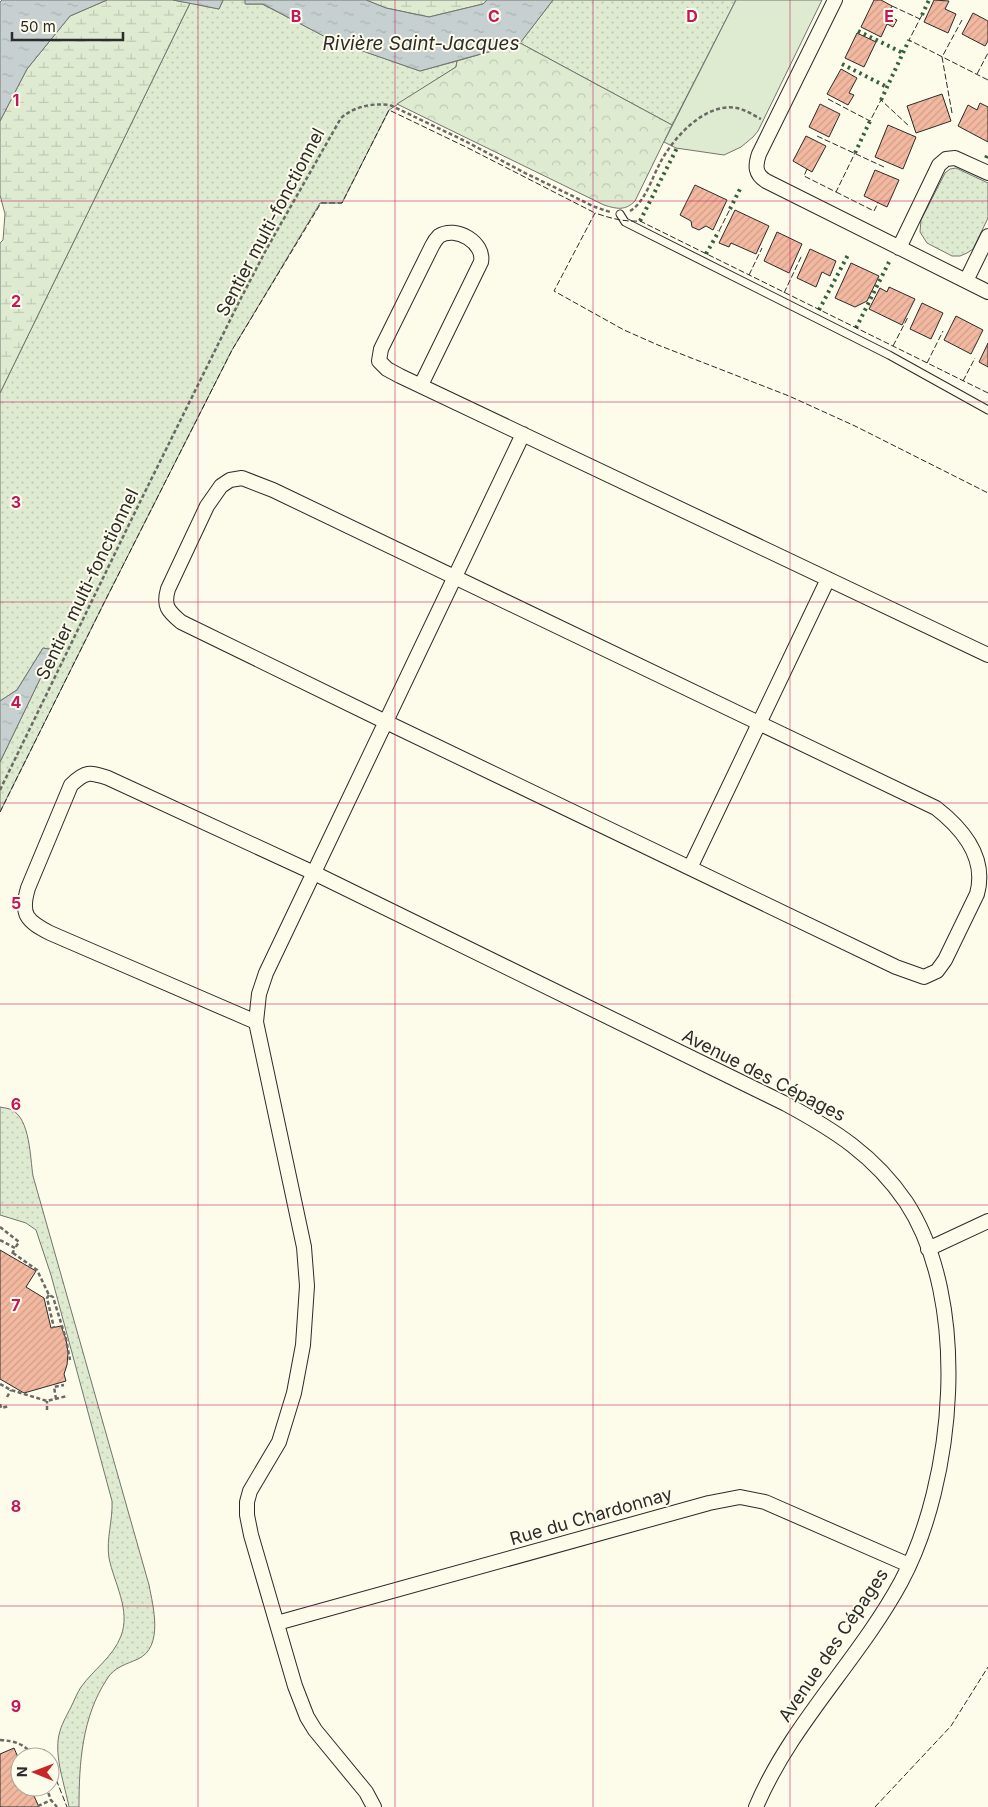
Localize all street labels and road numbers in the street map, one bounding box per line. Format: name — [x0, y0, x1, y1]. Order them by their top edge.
street label: Sentier multi-fonctionnel — [211, 124, 329, 320]
street label: Sentier multi-fonctionnel — [32, 485, 142, 683]
street label: Avenue des Cépages — [679, 1025, 849, 1125]
street label: Rue du Chardonnay — [507, 1483, 675, 1549]
street label: Avenue des Cépages — [774, 1564, 892, 1726]

